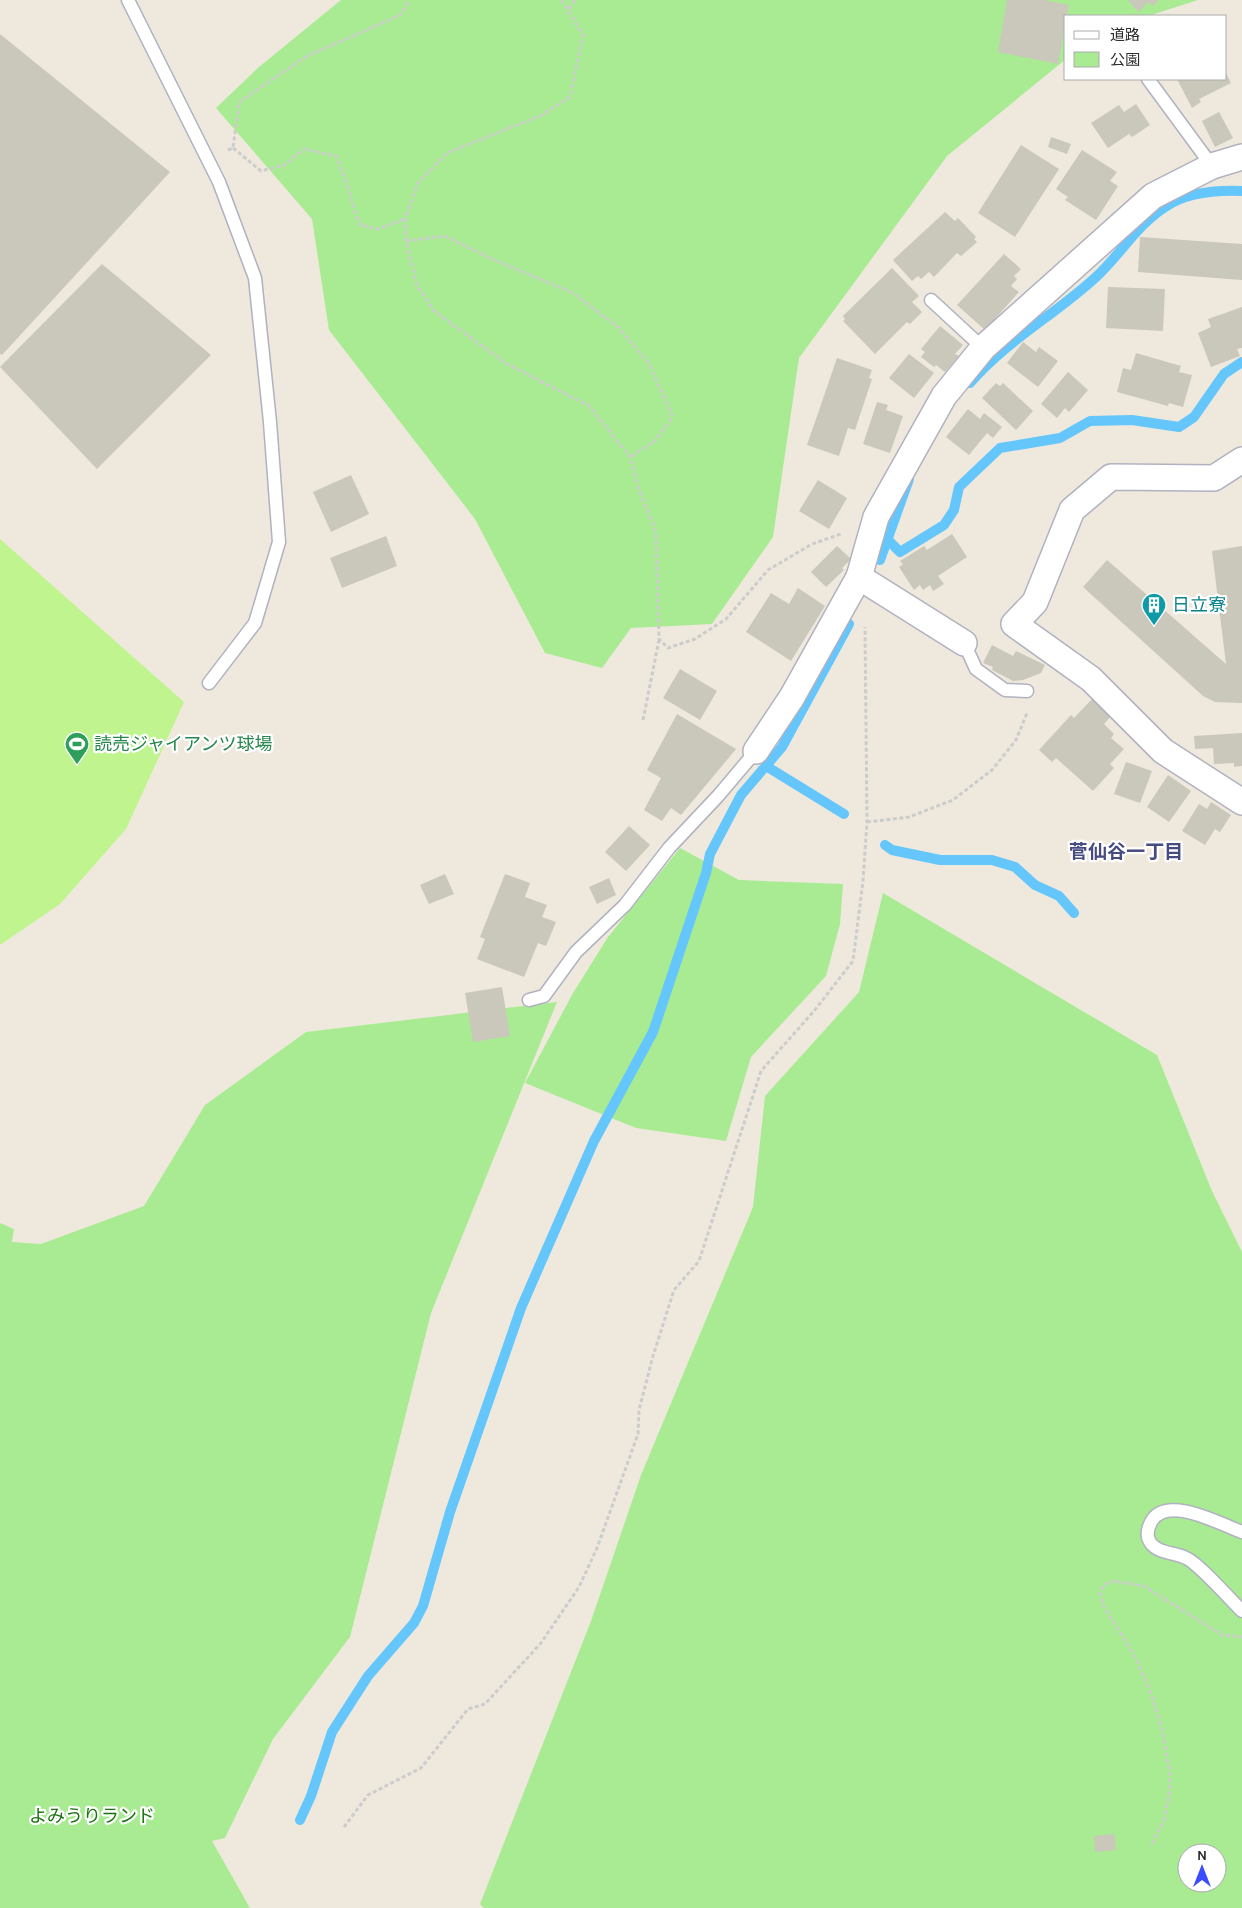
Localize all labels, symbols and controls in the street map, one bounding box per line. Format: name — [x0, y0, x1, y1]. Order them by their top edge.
legend — [1064, 15, 1227, 80]
text: 道路 — [1110, 26, 1140, 44]
text: 公園 — [1110, 51, 1140, 69]
building icon: 日立寮 — [1141, 592, 1167, 626]
place label: 日立寮 — [1172, 594, 1226, 616]
sports icon: 読売ジャイアンツ球場 — [64, 731, 90, 765]
place label: 読売ジャイアンツ球場 — [94, 733, 272, 755]
district label: 菅仙谷一丁目 — [1069, 841, 1183, 863]
park label: よみうりランド — [29, 1805, 155, 1827]
north arrow — [1177, 1843, 1227, 1893]
text: N — [1197, 1847, 1207, 1864]

